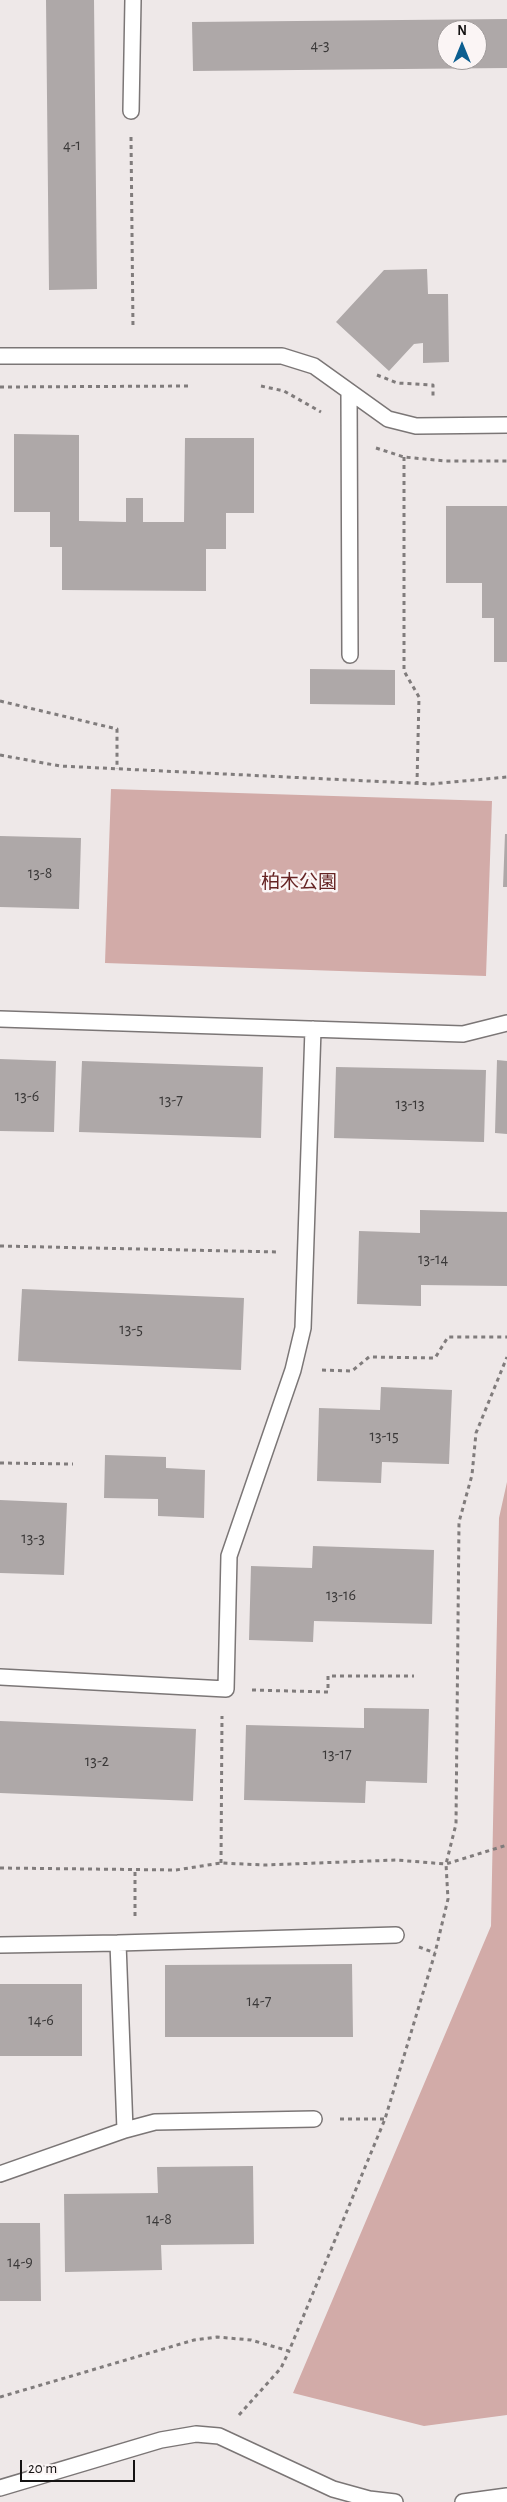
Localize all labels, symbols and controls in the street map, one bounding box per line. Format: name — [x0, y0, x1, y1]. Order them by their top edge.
north arrow — [437, 20, 487, 70]
text: N — [457, 24, 467, 38]
house number: 4-3 — [310, 35, 330, 55]
house number: 4-1 — [63, 135, 81, 155]
house number: 13-8 — [28, 863, 52, 883]
park label: 柏木公園 — [261, 871, 337, 893]
house number: 13-6 — [15, 1086, 39, 1106]
house number: 13-7 — [159, 1090, 183, 1110]
house number: 13-13 — [395, 1094, 425, 1114]
house number: 13-14 — [418, 1249, 448, 1269]
house number: 13-5 — [119, 1319, 143, 1339]
house number: 13-15 — [369, 1426, 399, 1446]
house number: 13-3 — [21, 1528, 45, 1548]
house number: 13-16 — [326, 1585, 356, 1605]
house number: 13-17 — [322, 1744, 352, 1764]
house number: 13-2 — [85, 1751, 109, 1771]
house number: 14-7 — [247, 1991, 271, 2011]
house number: 14-6 — [28, 2010, 54, 2030]
house number: 14-8 — [146, 2209, 172, 2229]
house number: 14-9 — [7, 2252, 33, 2272]
scale bar — [22, 2450, 138, 2482]
text: 20 m — [28, 2461, 57, 2476]

